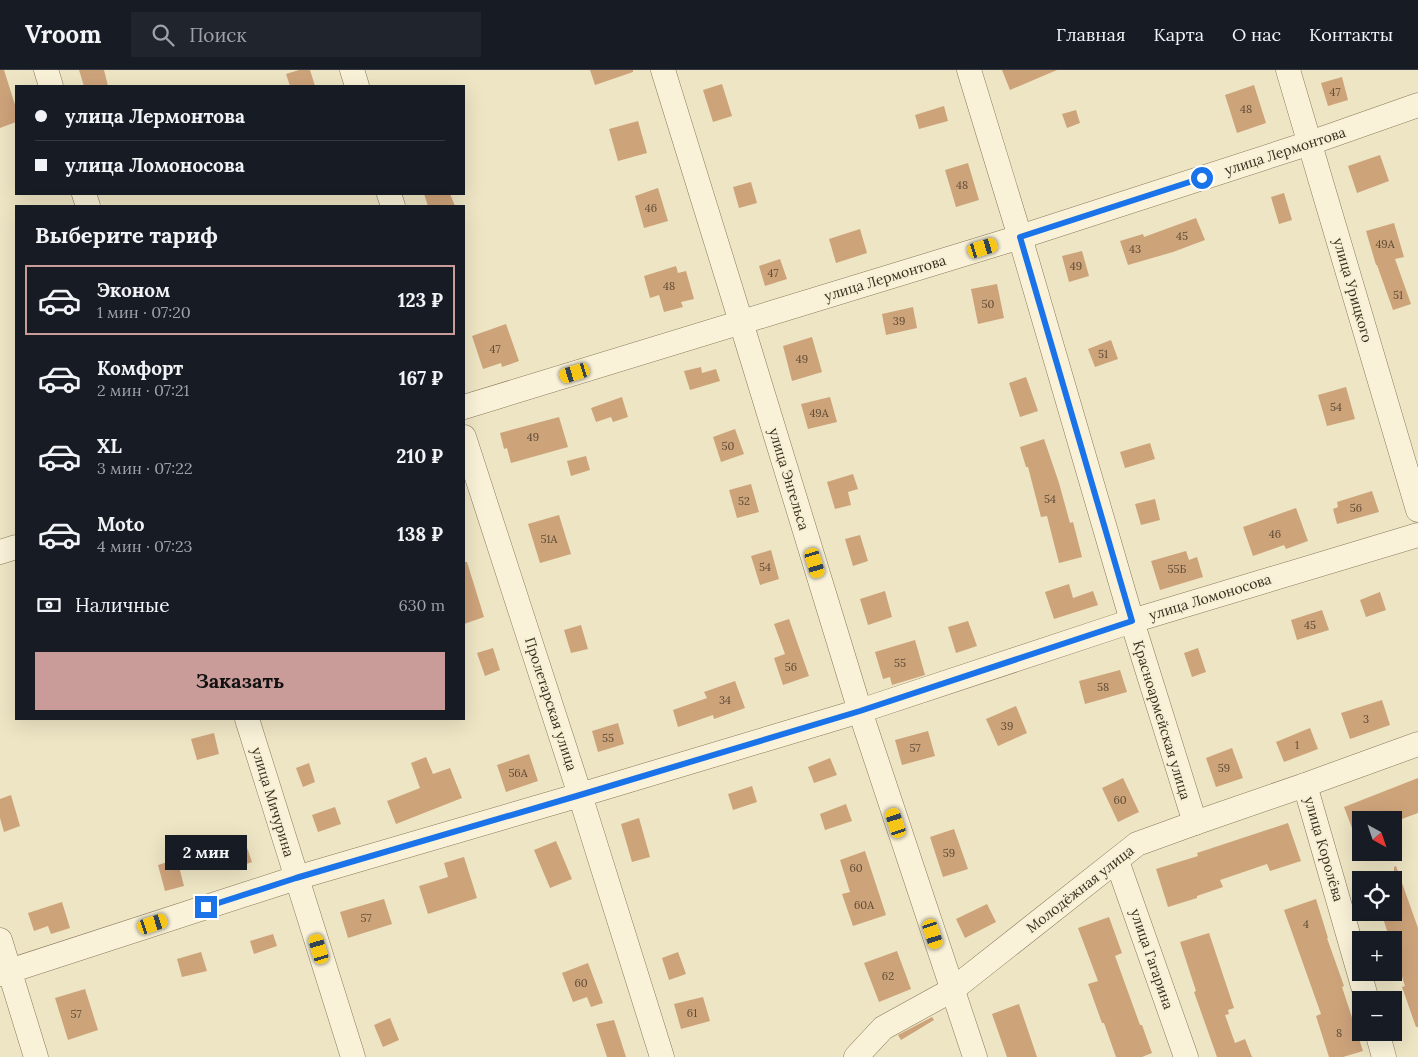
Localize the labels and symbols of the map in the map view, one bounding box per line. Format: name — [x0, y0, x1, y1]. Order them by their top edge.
house number: 47 — [1329, 85, 1341, 99]
house number: 48 — [1240, 102, 1252, 116]
street label: улица Лермонтова — [1222, 123, 1348, 179]
route start — [1191, 167, 1213, 189]
house number: 48 — [956, 178, 968, 192]
house number: 46 — [645, 201, 657, 215]
house number: 45 — [1176, 229, 1188, 243]
car — [966, 236, 999, 260]
street label: улица Урицкого — [1329, 236, 1377, 344]
house number: 49А — [1375, 237, 1396, 251]
house number: 43 — [1129, 242, 1141, 256]
street label: улица Лермонтова — [822, 251, 948, 305]
house number: 49 — [1070, 259, 1082, 273]
house number: 47 — [767, 266, 779, 280]
house number: 48 — [663, 279, 675, 293]
house number: 51 — [1393, 288, 1403, 302]
house number: 50 — [982, 297, 995, 311]
house number: 39 — [893, 314, 905, 328]
house number: 47 — [489, 342, 501, 356]
house number: 51 — [1098, 347, 1108, 361]
house number: 49 — [796, 352, 808, 366]
car — [558, 361, 591, 385]
house number: 54 — [1330, 400, 1342, 414]
house number: 49А — [809, 406, 830, 420]
street label: улица Энгельса — [765, 426, 813, 532]
house number: 49 — [527, 430, 539, 444]
house number: 50 — [722, 439, 735, 453]
house number: 54 — [1044, 492, 1056, 506]
house number: 52 — [738, 494, 750, 508]
house number: 56 — [1350, 501, 1362, 515]
house number: 46 — [1269, 527, 1281, 541]
house number: 51А — [540, 532, 559, 546]
car — [803, 546, 826, 580]
house number: 54 — [759, 560, 771, 574]
house number: 55Б — [1168, 562, 1187, 576]
street label: улица Ломоносова — [1147, 570, 1273, 624]
house number: 45 — [1304, 618, 1316, 632]
street label: Пролетарская улица — [521, 635, 581, 773]
street label: Красноармейская улица — [1129, 638, 1195, 802]
house number: 55 — [894, 656, 906, 670]
house number: 56 — [785, 660, 797, 674]
house number: 58 — [1097, 680, 1109, 694]
house number: 34 — [719, 693, 731, 707]
house number: 3 — [1363, 712, 1369, 726]
house number: 39 — [1001, 719, 1013, 733]
house number: 55 — [602, 731, 614, 745]
house number: 1 — [1295, 738, 1299, 752]
house number: 57 — [909, 741, 921, 755]
street label: улица Мичурина — [248, 745, 298, 859]
house number: 59 — [1218, 761, 1230, 775]
house number: 56А — [508, 766, 529, 780]
house number: 60 — [1113, 793, 1127, 807]
street label: улица Королёва — [1300, 794, 1348, 904]
car — [884, 806, 907, 840]
north arrow — [1352, 811, 1402, 861]
callout: 2 мин — [165, 834, 247, 870]
street label: Молодёжная улица — [1023, 841, 1137, 937]
house number: 59 — [943, 846, 955, 860]
house number: 60 — [849, 861, 863, 875]
route end — [195, 896, 217, 918]
house number: 60А — [854, 898, 875, 912]
street label: улица Гагарина — [1126, 906, 1178, 1012]
house number: 57 — [360, 911, 372, 925]
car — [136, 912, 169, 936]
car — [921, 917, 944, 951]
house number: 4 — [1303, 917, 1309, 931]
car — [307, 932, 330, 966]
house number: 62 — [882, 969, 894, 983]
house number: 60 — [574, 976, 588, 990]
house number: 61 — [687, 1006, 697, 1020]
house number: 57 — [70, 1007, 82, 1021]
house number: 8 — [1336, 1026, 1342, 1040]

